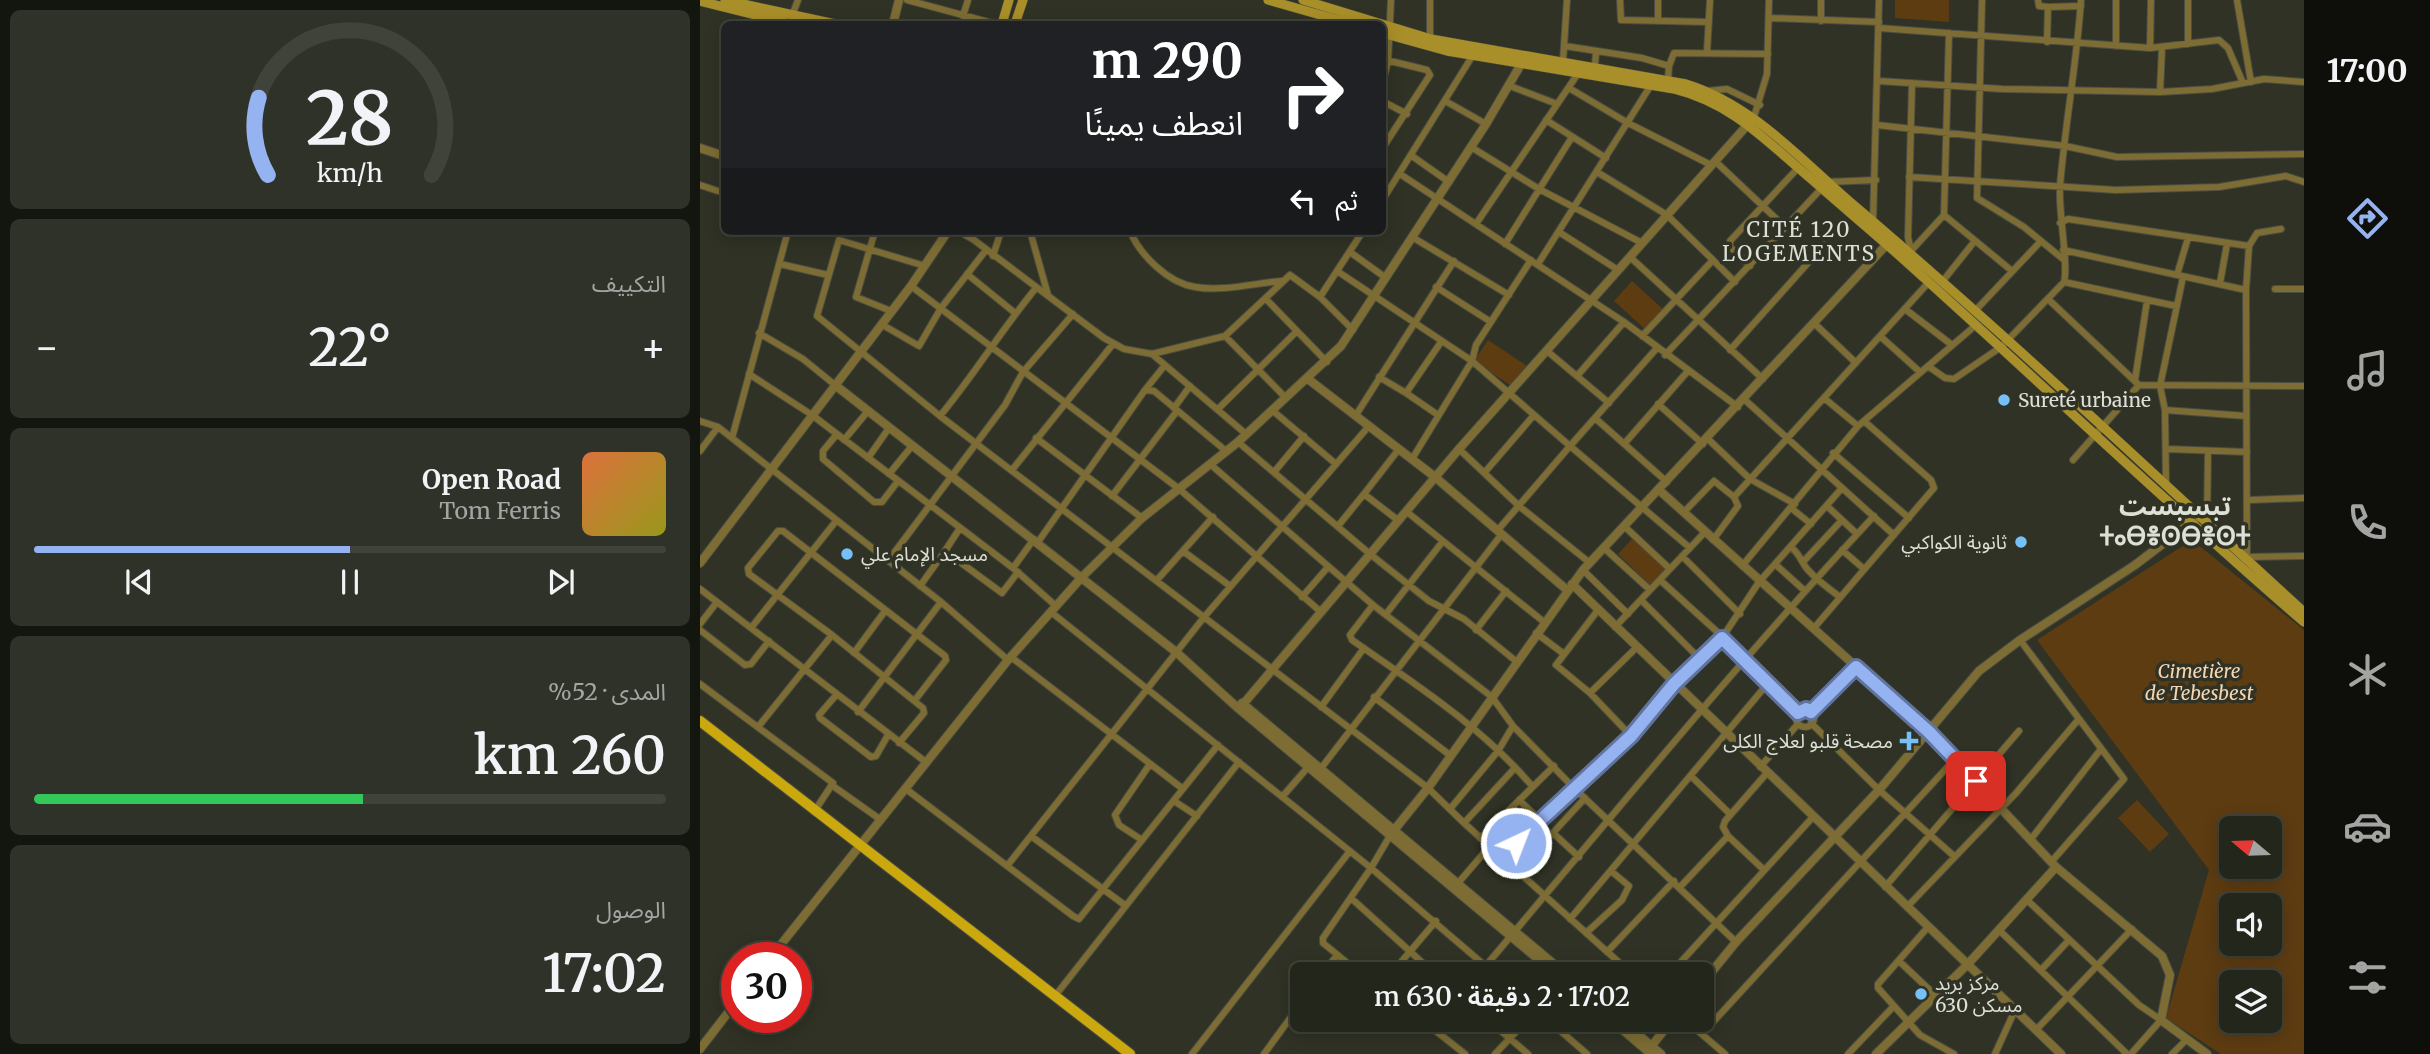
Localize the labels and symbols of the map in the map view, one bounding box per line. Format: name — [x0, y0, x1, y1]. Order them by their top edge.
district label: CITÉ 120 LOGEMENTS — [1722, 215, 1876, 267]
place label: Sureté urbaine — [2018, 388, 2151, 412]
marker: Sureté urbaine — [1996, 392, 2012, 408]
district label: تبسبست ⵜⴰⴱⴻⵙⴱⴻⵙⵜ — [2100, 489, 2251, 552]
place label: ثانوية الكواكبي — [1901, 530, 2007, 557]
marker: ثانوية الكواكبي — [2013, 534, 2029, 550]
place label: مسجد الإمام علي — [861, 542, 988, 569]
marker: مسجد الإمام علي — [839, 546, 855, 562]
park label: Cimetière de Tebesbest — [2145, 659, 2254, 705]
place label: مصحة قلبو لعلاج الكلى — [1723, 729, 1893, 755]
marker: مصحة قلبو لعلاج الكلى — [1899, 731, 1919, 751]
pin — [1946, 751, 2006, 811]
position arrow — [1479, 806, 1553, 880]
north arrow — [2219, 816, 2282, 878]
speed limit sign: 30 — [721, 942, 812, 1033]
place label: مركز بريد 630 مسكن — [1935, 971, 2022, 1017]
marker: مركز بريد 630 مسكن — [1913, 986, 1929, 1002]

